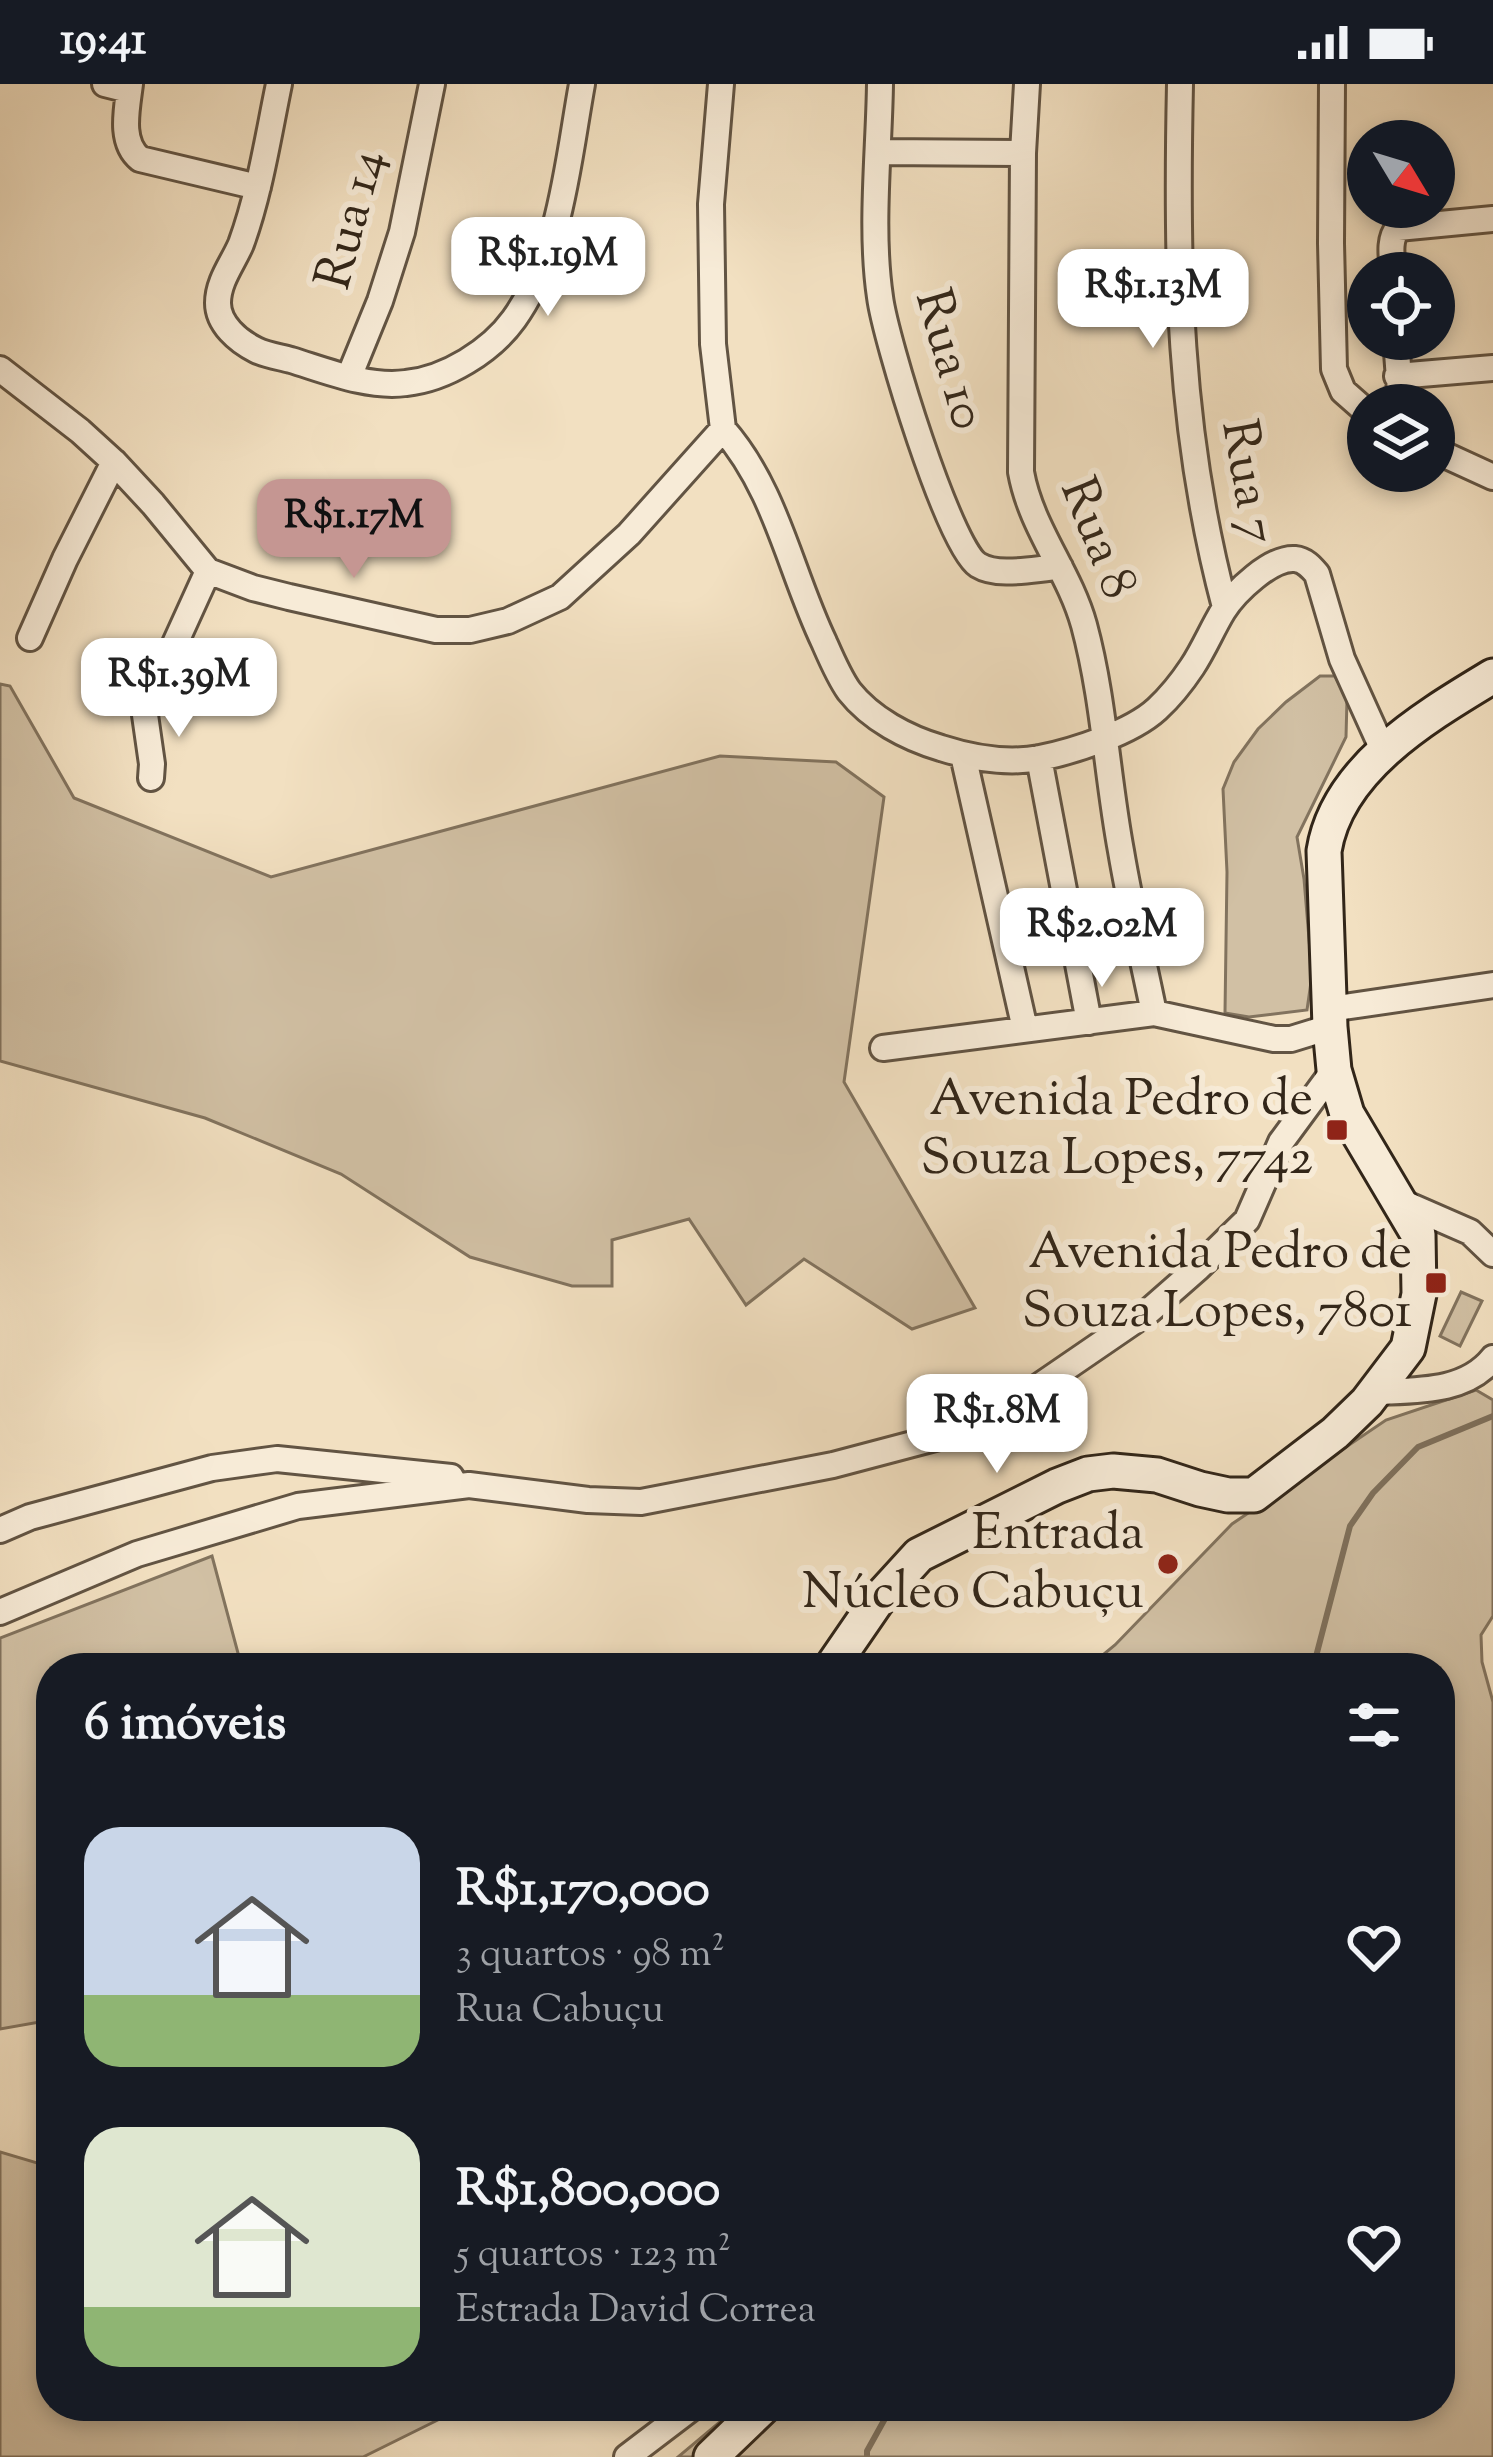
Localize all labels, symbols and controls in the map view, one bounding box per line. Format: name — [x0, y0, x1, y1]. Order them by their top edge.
text: 19:41 — [60, 10, 146, 75]
north arrow — [1347, 120, 1455, 228]
map controls — [1347, 120, 1455, 492]
street label: Rua 14 — [299, 142, 407, 298]
pin: R$1.19M — [437, 217, 659, 319]
text: R$1.19M — [478, 228, 618, 284]
pin: R$1.13M — [1042, 249, 1264, 351]
button: locate — [1347, 252, 1455, 360]
text: R$1.13M — [1085, 260, 1221, 316]
street label: Rua 10 — [893, 281, 1003, 439]
button: layers — [1347, 384, 1455, 492]
street label: Rua 7 — [1199, 414, 1293, 550]
street label: Rua 8 — [1039, 468, 1153, 610]
pin: R$1.17M — [243, 479, 465, 581]
text: R$1.17M — [284, 490, 424, 546]
pin: R$1.39M — [68, 638, 290, 740]
text: R$1.39M — [108, 649, 250, 705]
pin: R$2.02M — [991, 888, 1213, 990]
text: R$2.02M — [1027, 899, 1177, 955]
place label: Avenida Pedro de Souza Lopes, 7742 — [921, 1065, 1313, 1197]
marker: Avenida Pedro de Souza Lopes, 7742 — [1324, 1117, 1350, 1143]
place label: Avenida Pedro de Souza Lopes, 7801 — [1022, 1218, 1412, 1350]
marker: Avenida Pedro de Souza Lopes, 7801 — [1423, 1270, 1449, 1296]
pin: R$1.8M — [899, 1374, 1095, 1476]
text: R$1.8M — [934, 1385, 1060, 1441]
place label: Entrada Núcleo Cabuçu — [802, 1499, 1144, 1631]
marker: Entrada Núcleo Cabuçu — [1155, 1551, 1181, 1577]
text: 6 imóveis — [84, 1689, 286, 1762]
icon: filters — [1341, 1692, 1407, 1758]
text: R$1,170,000 — [456, 1855, 710, 1928]
icon: home — [180, 1875, 324, 2019]
icon: heart — [1341, 1914, 1407, 1980]
text: 3 quartos · 98 m² — [456, 1928, 725, 1984]
text: Rua Cabuçu — [456, 1984, 664, 2040]
text: R$1,800,000 — [456, 2155, 720, 2228]
icon: home — [180, 2175, 324, 2319]
icon: heart — [1341, 2214, 1407, 2280]
text: 5 quartos · 123 m² — [456, 2228, 731, 2284]
text: Estrada David Correa — [456, 2284, 816, 2340]

